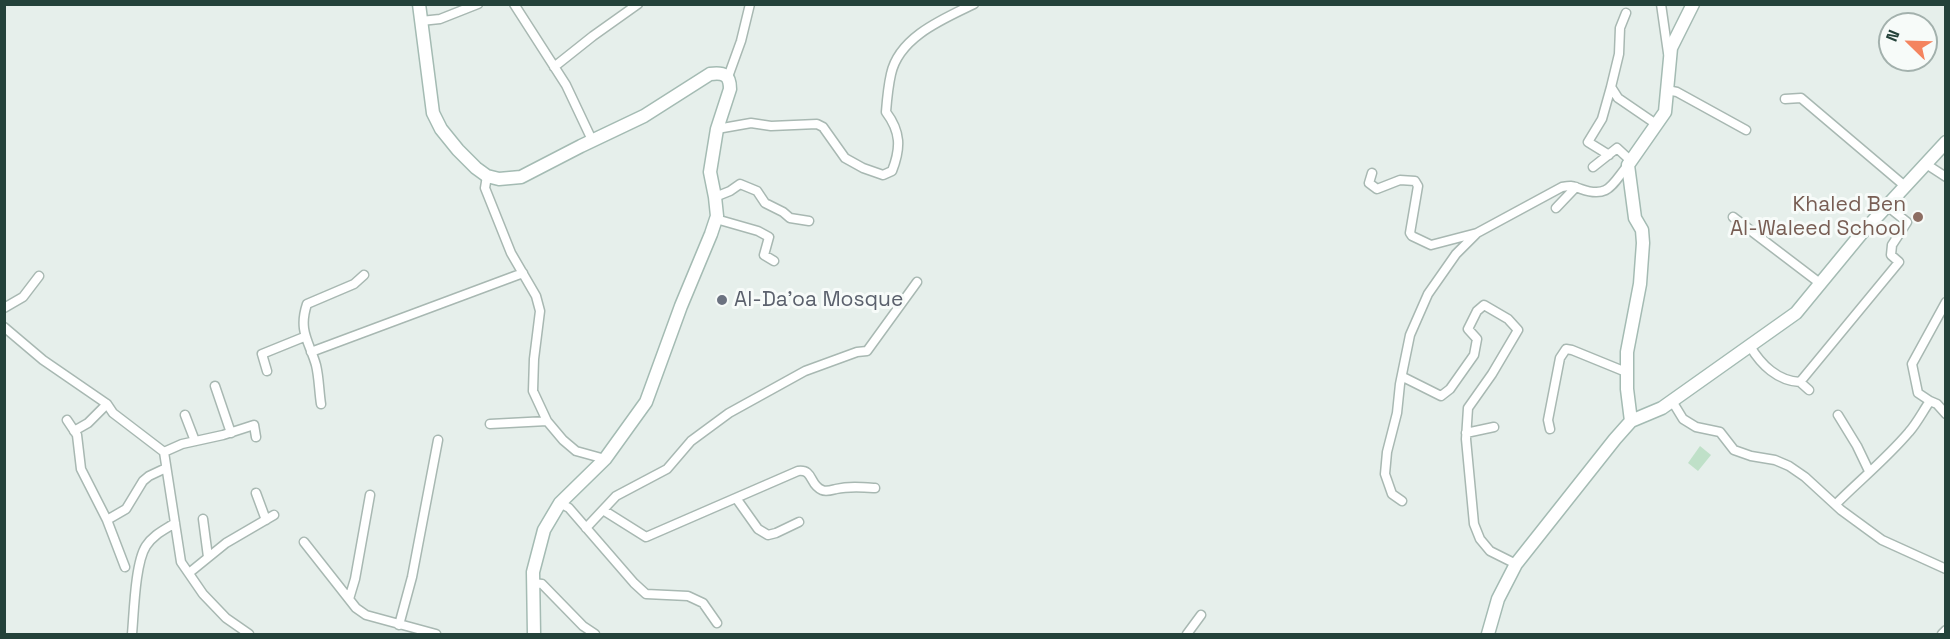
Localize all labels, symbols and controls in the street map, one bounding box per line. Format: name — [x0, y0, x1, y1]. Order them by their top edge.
north arrow — [1878, 12, 1938, 72]
text: N — [1881, 27, 1905, 45]
place label: Khaled Ben Al-Waleed School — [1730, 192, 1906, 242]
marker: Khaled Ben Al-Waleed School — [1911, 210, 1925, 224]
place label: Al-Da'oa Mosque — [734, 287, 903, 313]
marker: Al-Da'oa Mosque — [715, 293, 729, 307]

